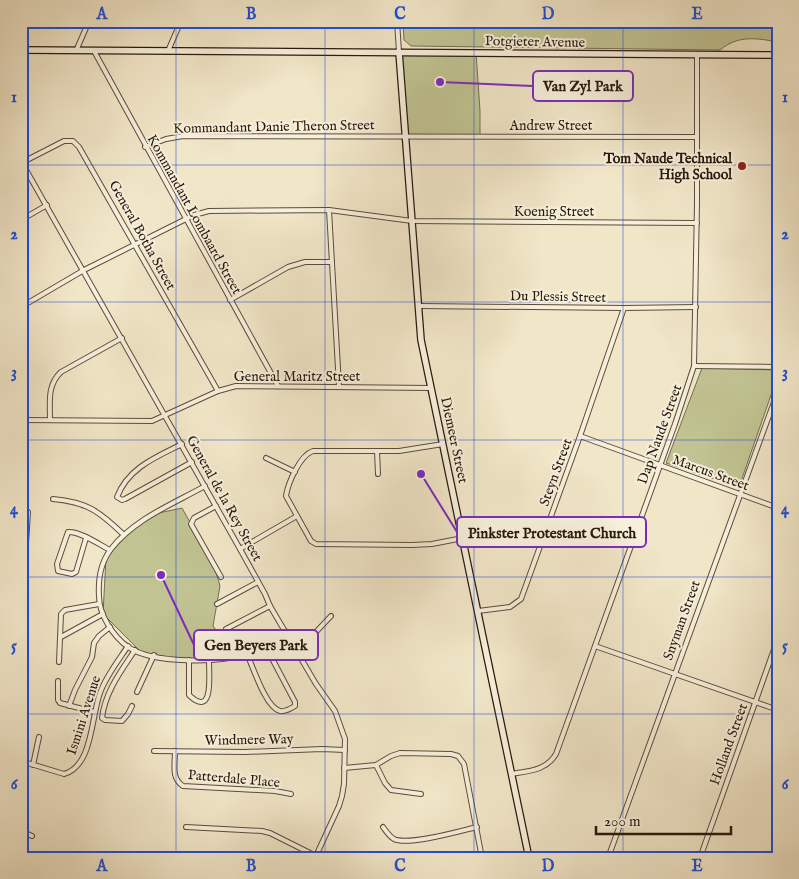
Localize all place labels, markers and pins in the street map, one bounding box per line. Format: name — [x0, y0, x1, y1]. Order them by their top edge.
callout: Van Zyl Park — [533, 71, 633, 101]
place label: Tom Naude Technical High School — [603, 150, 733, 184]
marker: Tom Naude Technical High School — [736, 160, 748, 172]
callout: Pinkster Protestant Church — [457, 517, 646, 547]
callout: Gen Beyers Park — [194, 630, 318, 660]

